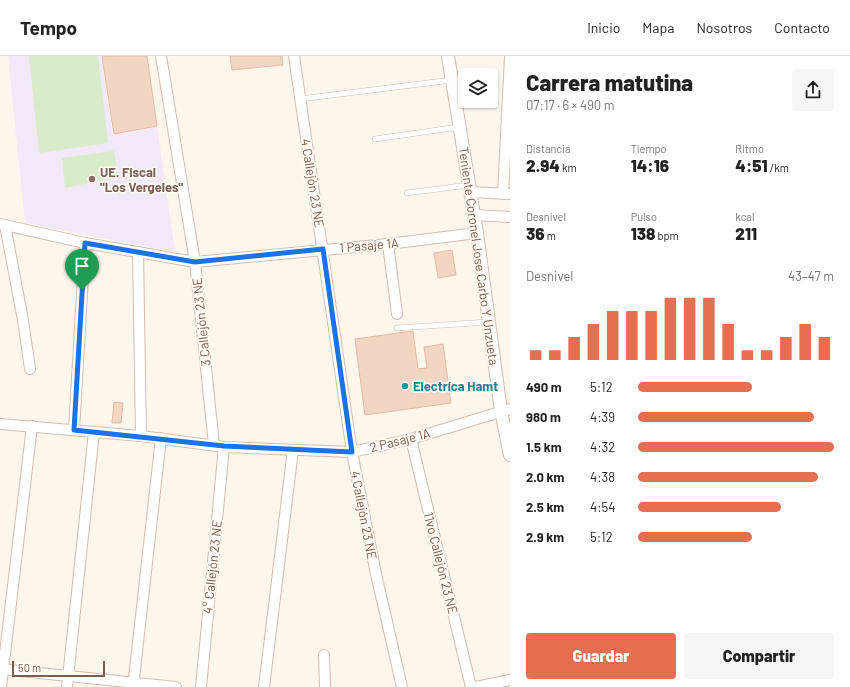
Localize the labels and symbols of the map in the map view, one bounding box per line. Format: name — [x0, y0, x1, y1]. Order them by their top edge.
street label: 4 Callejón 23 NE — [298, 138, 328, 229]
street label: Teniente Coronel Jose Carbo Y Unzueta — [456, 146, 502, 366]
place label: UE. Fiscal "Los Vergeles" — [100, 164, 183, 195]
marker: UE. Fiscal "Los Vergeles" — [87, 174, 97, 184]
street label: 1 Pasaje 1A — [339, 234, 399, 256]
pin — [65, 249, 99, 290]
street label: 3 Callejón 23 NE — [188, 277, 214, 367]
place label: Electríca Hamt — [413, 378, 498, 394]
marker: Electríca Hamt — [400, 381, 410, 391]
street label: 2 Pasaje 1A — [368, 425, 432, 455]
street label: 4 Callejón 23 NE — [348, 470, 380, 561]
street label: 11vo Callejón 23 NE — [421, 510, 461, 616]
street label: 4° Callejón 23 NE — [199, 519, 225, 615]
scale bar — [12, 659, 105, 678]

